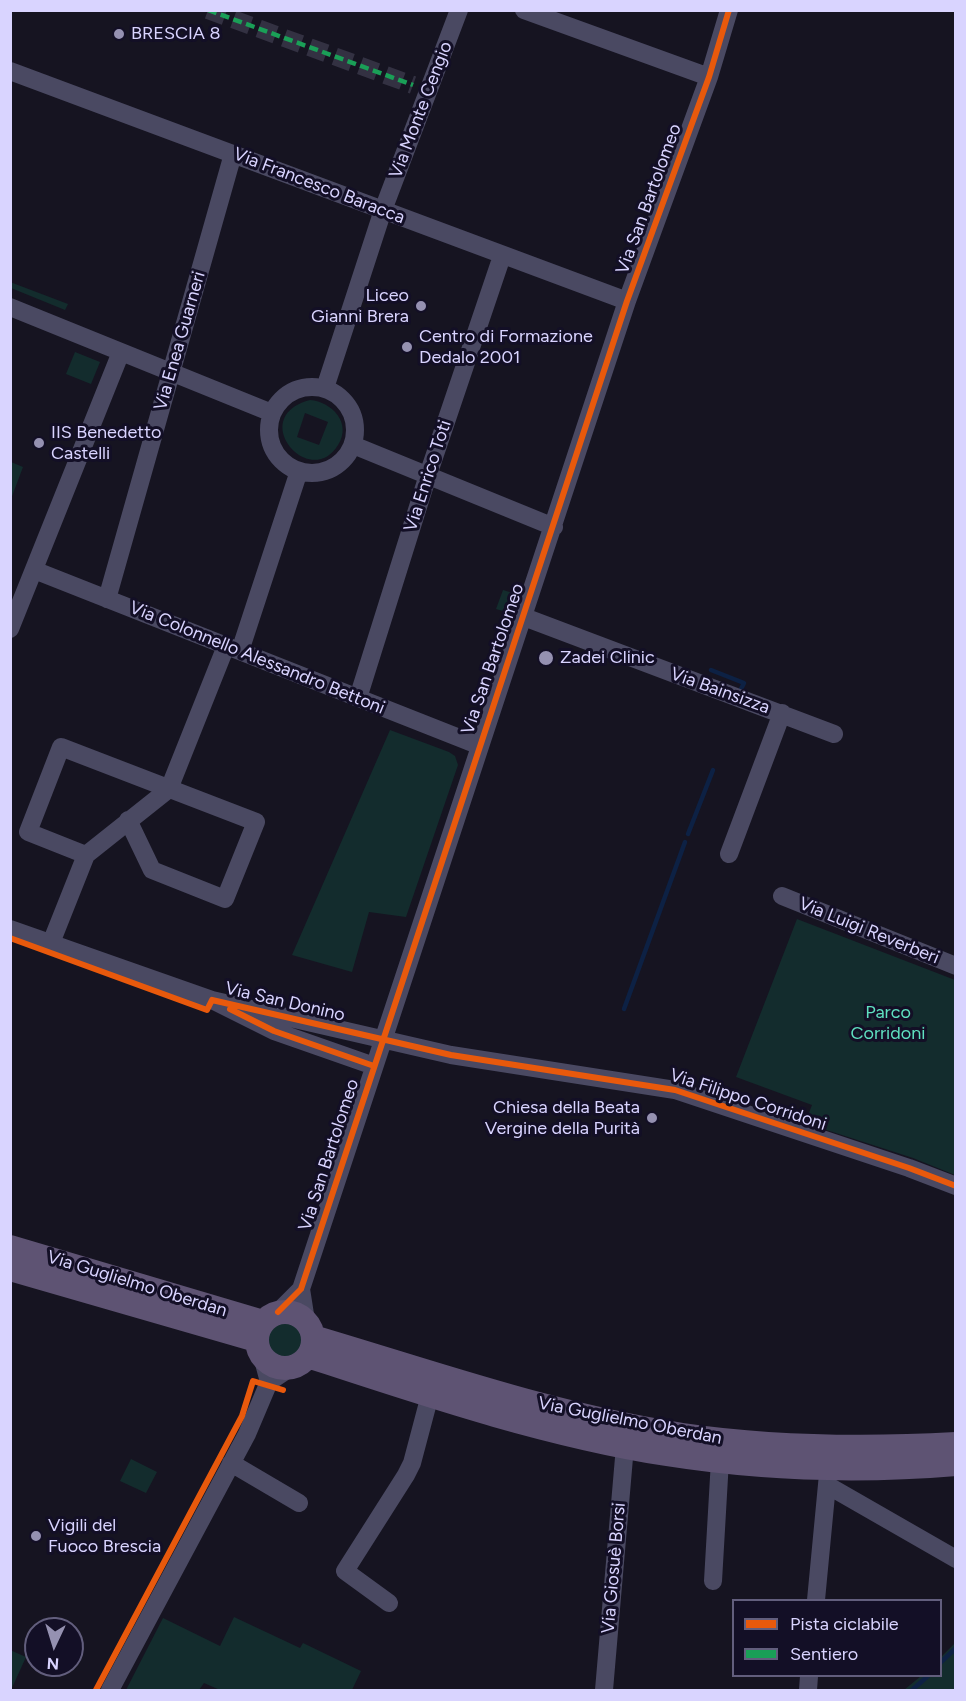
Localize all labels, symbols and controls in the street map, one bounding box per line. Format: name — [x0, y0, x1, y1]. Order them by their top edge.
place label: BRESCIA 8 — [131, 23, 221, 45]
marker: BRESCIA 8 — [112, 27, 126, 41]
street label: Via Monte Cengio — [385, 38, 457, 182]
street label: Via San Bartolomeo — [612, 121, 686, 277]
street label: Via Francesco Baracca — [230, 143, 408, 229]
street label: Via Enea Guarneri — [150, 269, 210, 413]
place label: Liceo Gianni Brera — [311, 285, 409, 328]
marker: Liceo Gianni Brera — [414, 299, 428, 313]
place label: Centro di Formazione Dedalo 2001 — [419, 326, 593, 368]
marker: Centro di Formazione Dedalo 2001 — [400, 340, 414, 354]
street label: Via Enrico Toti — [400, 417, 456, 535]
place label: IIS Benedetto Castelli — [51, 422, 161, 464]
marker: IIS Benedetto Castelli — [32, 436, 46, 450]
street label: Via San Bartolomeo — [457, 581, 529, 737]
street label: Via Colonnello Alessandro Bettoni — [126, 597, 388, 719]
place label: Zadei Clinic — [560, 647, 655, 669]
marker: Zadei Clinic — [537, 649, 555, 667]
street label: Via Bainsizza — [667, 663, 773, 719]
street label: Via Luigi Reverberi — [796, 893, 942, 969]
street label: Via San Donino — [223, 978, 347, 1026]
park label: Parco Corridoni — [851, 1002, 925, 1044]
street label: Via Filippo Corridoni — [667, 1064, 829, 1136]
street label: Via San Bartolomeo — [294, 1076, 364, 1234]
place label: Chiesa della Beata Vergine della Purità — [485, 1097, 640, 1140]
marker: Chiesa della Beata Vergine della Purità — [645, 1111, 659, 1125]
street label: Via Guglielmo Oberdan — [44, 1246, 230, 1322]
street label: Via Guglielmo Oberdan — [536, 1393, 724, 1449]
street label: Via Giosuè Borsi — [598, 1502, 630, 1634]
place label: Vigili del Fuoco Brescia — [48, 1515, 161, 1558]
marker: Vigili del Fuoco Brescia — [29, 1529, 43, 1543]
legend — [732, 1599, 942, 1677]
text: Pista ciclabile — [790, 1613, 899, 1635]
north arrow — [24, 1617, 84, 1677]
text: Sentiero — [790, 1643, 858, 1665]
text: N — [46, 1654, 60, 1673]

